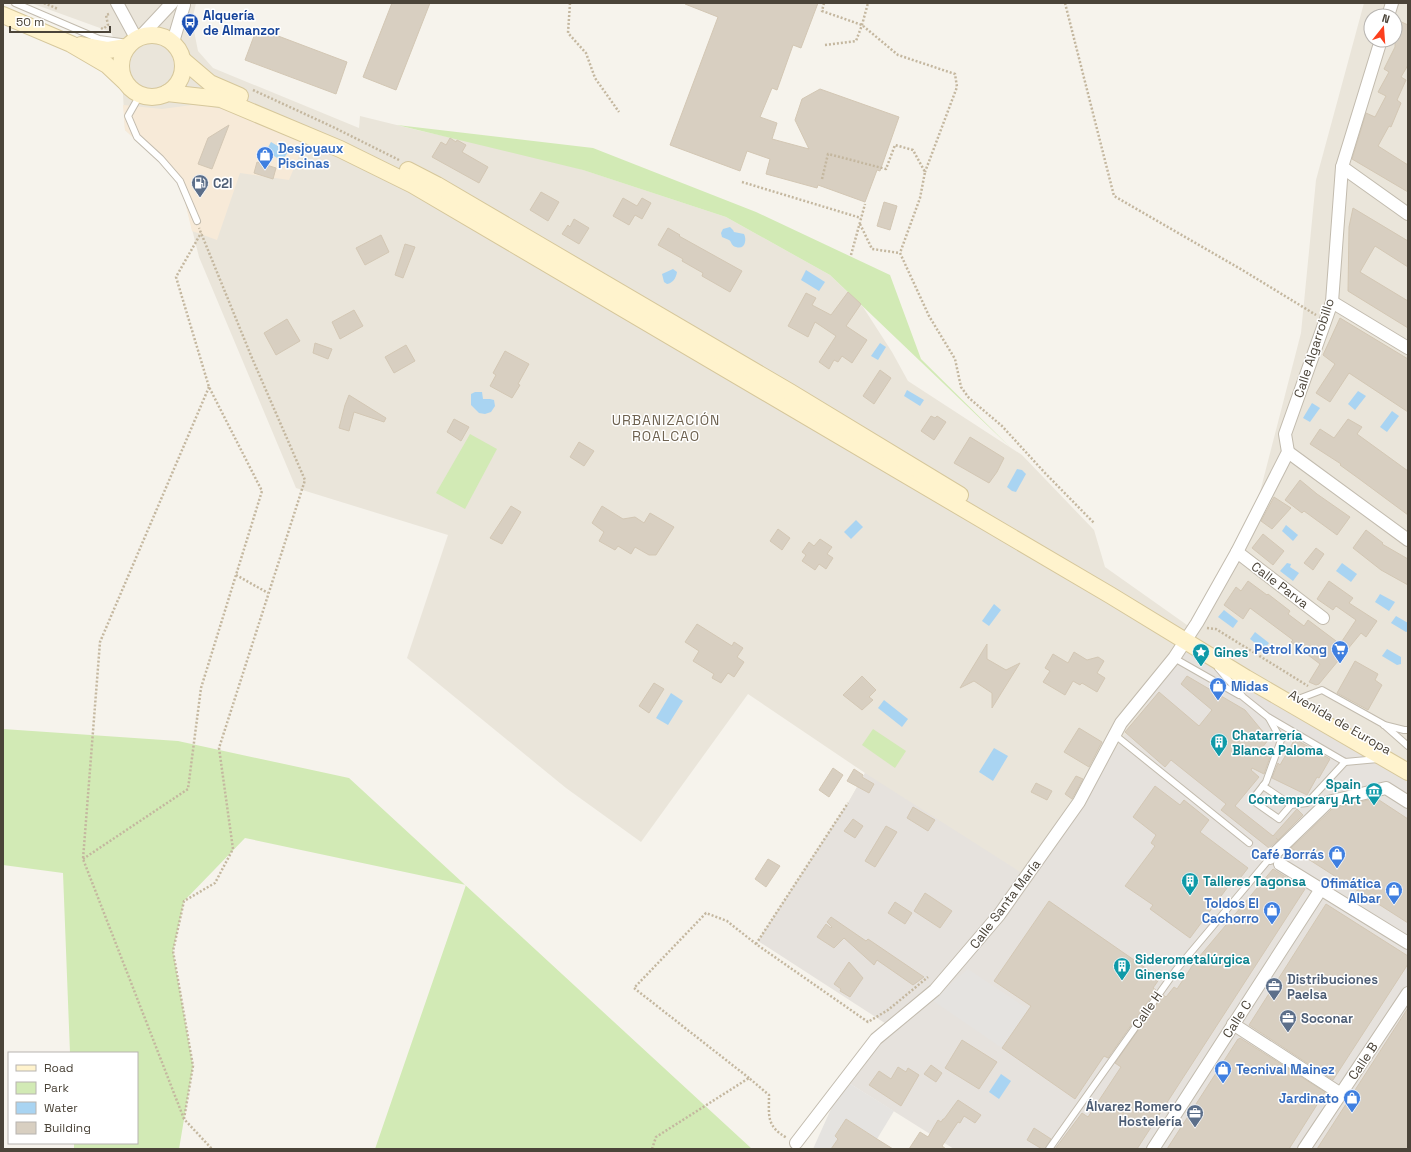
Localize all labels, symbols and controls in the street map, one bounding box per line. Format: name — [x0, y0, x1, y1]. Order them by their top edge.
place label: Alquería de Almanzor — [203, 7, 280, 39]
scale bar — [10, 8, 110, 34]
north arrow — [1363, 8, 1403, 48]
text: N — [1380, 11, 1391, 26]
bus stop icon: Alquería de Almanzor — [180, 12, 200, 37]
text: 50 m — [16, 14, 44, 30]
place label: Desjoyaux Piscinas — [278, 140, 344, 172]
shop icon: Desjoyaux Piscinas — [255, 145, 275, 170]
fuel station icon: C2I — [190, 173, 210, 198]
place label: C2I — [213, 175, 233, 192]
street label: Calle Algarrobillo — [1290, 296, 1338, 400]
district label: URBANIZACIÓN ROALCAO — [612, 411, 720, 445]
street label: Calle Parva — [1248, 558, 1313, 612]
supermarket icon: Petrol Kong — [1330, 639, 1350, 664]
place label: Petrol Kong — [1254, 641, 1327, 658]
place icon: Gines — [1191, 642, 1211, 667]
place label: Gines — [1214, 644, 1249, 661]
shop icon: Midas — [1208, 676, 1228, 701]
place label: Midas — [1231, 678, 1269, 695]
street label: Avenida de Europa — [1286, 686, 1395, 759]
place label: Chatarrería Blanca Paloma — [1232, 727, 1324, 759]
building icon: Chatarrería Blanca Paloma — [1209, 732, 1229, 757]
place label: Spain Contemporary Art — [1248, 776, 1361, 808]
museum icon: Spain Contemporary Art — [1364, 781, 1384, 806]
shop icon: Café Borrás — [1327, 844, 1347, 869]
place label: Café Borrás — [1251, 846, 1324, 863]
street label: Calle Santa María — [966, 856, 1044, 952]
building icon: Talleres Tagonsa — [1180, 871, 1200, 896]
place label: Talleres Tagonsa — [1203, 873, 1307, 890]
place label: Ofimática Albar — [1321, 875, 1381, 907]
shop icon: Ofimática Albar — [1384, 880, 1404, 905]
place label: Toldos El Cachorro — [1202, 895, 1259, 927]
shop icon: Toldos El Cachorro — [1262, 900, 1282, 925]
place label: Siderometalúrgica Ginense — [1135, 951, 1251, 983]
building icon: Siderometalúrgica Ginense — [1112, 956, 1132, 981]
place label: Distribuciones Paelsa — [1287, 971, 1378, 1003]
office icon: Distribuciones Paelsa — [1264, 976, 1284, 1001]
street label: Calle H — [1128, 988, 1166, 1032]
street label: Calle C — [1219, 997, 1255, 1041]
office icon: Soconar — [1278, 1008, 1298, 1033]
place label: Soconar — [1301, 1010, 1353, 1027]
street label: Calle B — [1344, 1039, 1382, 1083]
legend — [8, 1052, 138, 1144]
shop icon: Tecnival Mainez — [1213, 1059, 1233, 1084]
text: Road — [44, 1060, 73, 1076]
place label: Tecnival Mainez — [1236, 1061, 1335, 1078]
text: Park — [44, 1080, 69, 1096]
shop icon: Jardinato — [1342, 1088, 1362, 1113]
place label: Jardinato — [1279, 1090, 1339, 1107]
place label: Álvarez Romero Hostelería — [1086, 1098, 1182, 1130]
text: Water — [44, 1100, 78, 1116]
office icon: Álvarez Romero Hostelería — [1185, 1103, 1205, 1128]
text: Building — [44, 1120, 91, 1136]

